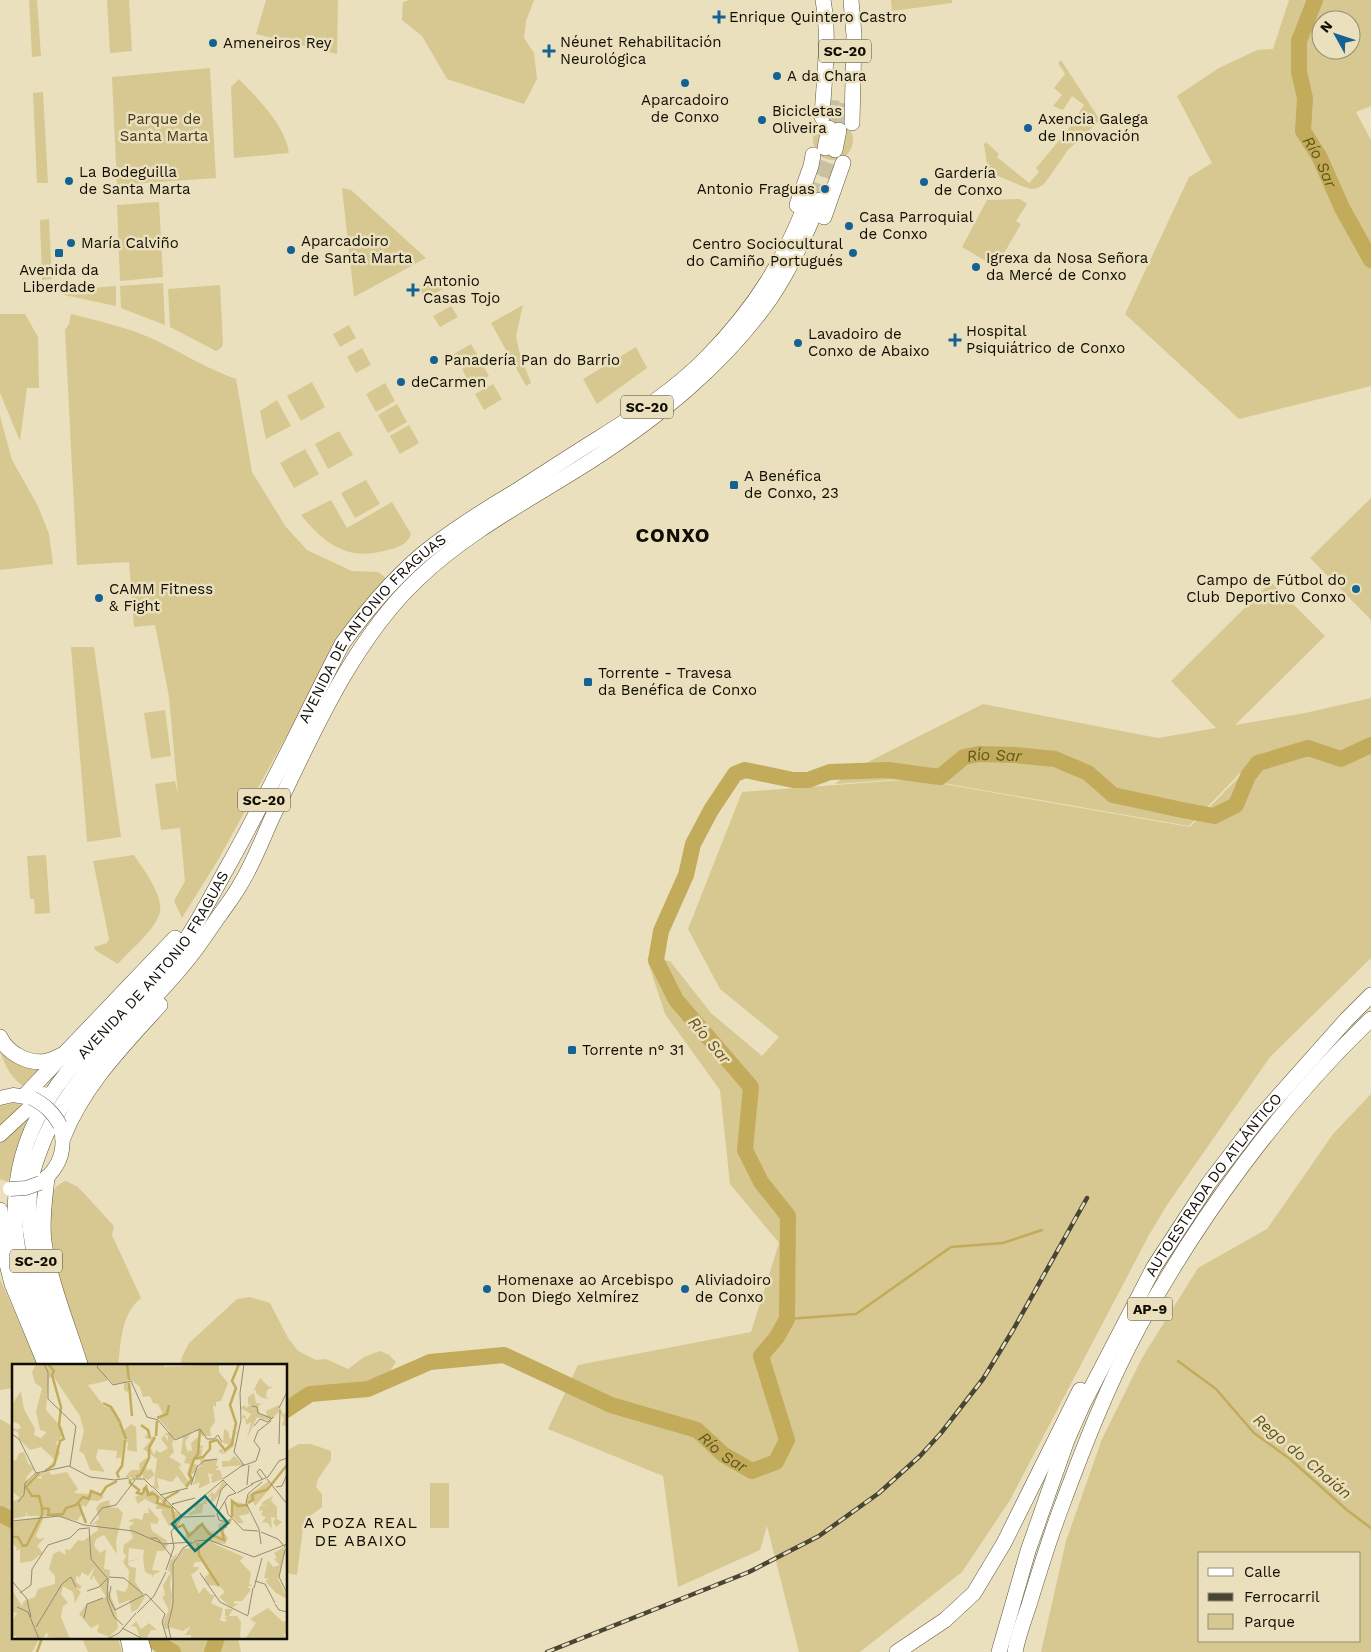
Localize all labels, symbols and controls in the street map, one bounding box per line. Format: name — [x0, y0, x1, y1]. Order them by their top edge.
place label: Enrique Quintero Castro — [729, 8, 907, 26]
north arrow — [1311, 10, 1361, 60]
marker: Enrique Quintero Castro — [713, 11, 725, 23]
text: N — [1317, 18, 1336, 36]
place label: Néunet Rehabilitación Neurológica — [560, 33, 722, 68]
place label: Ameneiros Rey — [223, 34, 332, 52]
marker: Ameneiros Rey — [207, 37, 219, 49]
road number: SC-20 — [819, 40, 871, 62]
marker: Néunet Rehabilitación Neurológica — [542, 44, 556, 58]
place label: A da Chara — [787, 67, 867, 85]
marker: A da Chara — [771, 70, 783, 82]
marker: Aparcadoiro de Conxo — [679, 77, 691, 89]
place label: Aparcadoiro de Conxo — [641, 91, 729, 126]
place label: Bicicletas Oliveira — [772, 102, 842, 137]
park label: Parque de Santa Marta — [120, 110, 209, 145]
place label: Axencia Galega de Innovación — [1038, 110, 1149, 145]
marker: Bicicletas Oliveira — [756, 114, 768, 126]
marker: Axencia Galega de Innovación — [1022, 122, 1034, 134]
water label: Río Sar — [1299, 132, 1341, 191]
place label: La Bodeguilla de Santa Marta — [79, 163, 191, 198]
place label: Gardería de Conxo — [934, 164, 1002, 199]
marker: La Bodeguilla de Santa Marta — [63, 175, 75, 187]
marker: Gardería de Conxo — [918, 176, 930, 188]
place label: Antonio Fraguas — [697, 180, 815, 198]
marker: Antonio Fraguas — [819, 183, 831, 195]
place label: Casa Parroquial de Conxo — [859, 208, 974, 243]
marker: Casa Parroquial de Conxo — [843, 220, 855, 232]
place label: Aparcadoiro de Santa Marta — [301, 232, 413, 267]
place label: María Calviño — [81, 234, 179, 252]
place label: Centro Sociocultural do Camiño Portugués — [686, 235, 843, 270]
marker: María Calviño — [65, 237, 77, 249]
marker: Aparcadoiro de Santa Marta — [285, 244, 297, 256]
marker: Avenida da Liberdade — [53, 247, 65, 259]
marker: Centro Sociocultural do Camiño Portugués — [847, 247, 859, 259]
place label: Igrexa da Nosa Señora da Mercé de Conxo — [986, 249, 1149, 284]
place label: Avenida da Liberdade — [19, 261, 99, 296]
marker: Igrexa da Nosa Señora da Mercé de Conxo — [970, 261, 982, 273]
place label: Antonio Casas Tojo — [423, 272, 500, 307]
marker: Antonio Casas Tojo — [407, 284, 419, 296]
place label: Hospital Psiquiátrico de Conxo — [966, 322, 1125, 357]
place label: Lavadoiro de Conxo de Abaixo — [808, 325, 929, 360]
marker: Hospital Psiquiátrico de Conxo — [948, 333, 962, 347]
marker: Lavadoiro de Conxo de Abaixo — [792, 337, 804, 349]
place label: Panadería Pan do Barrio — [444, 351, 620, 369]
marker: Panadería Pan do Barrio — [428, 354, 440, 366]
place label: deCarmen — [411, 373, 486, 391]
marker: deCarmen — [395, 376, 407, 388]
road number: SC-20 — [621, 396, 673, 418]
place label: A Benéfica de Conxo, 23 — [744, 467, 839, 502]
marker: A Benéfica de Conxo, 23 — [728, 479, 740, 491]
district label: CONXO — [635, 523, 711, 547]
street label: AVENIDA DE ANTONIO FRAGUAS — [295, 530, 450, 726]
place label: Campo de Fútbol do Club Deportivo Conxo — [1186, 571, 1346, 606]
place label: CAMM Fitness & Fight — [109, 580, 213, 615]
marker: Campo de Fútbol do Club Deportivo Conxo — [1350, 583, 1362, 595]
marker: CAMM Fitness & Fight — [93, 592, 105, 604]
place label: Torrente - Travesa da Benéfica de Conxo — [598, 664, 757, 699]
marker: Torrente - Travesa da Benéfica de Conxo — [582, 676, 594, 688]
water label: Río Sar — [965, 744, 1023, 766]
road number: SC-20 — [238, 788, 290, 812]
street label: AVENIDA DE ANTONIO FRAGUAS — [74, 868, 233, 1063]
water label: Río Sar — [685, 1013, 735, 1068]
place label: Torrente n° 31 — [582, 1041, 684, 1059]
marker: Torrente n° 31 — [566, 1044, 578, 1056]
street label: AUTOESTRADA DO ATLÁNTICO — [1142, 1089, 1286, 1280]
road number: SC-20 — [10, 1250, 62, 1272]
place label: Homenaxe ao Arcebispo Don Diego Xelmírez — [497, 1271, 674, 1306]
place label: Aliviadoiro de Conxo — [695, 1271, 771, 1306]
marker: Homenaxe ao Arcebispo Don Diego Xelmírez — [481, 1283, 493, 1295]
marker: Aliviadoiro de Conxo — [679, 1283, 691, 1295]
road number: AP-9 — [1128, 1298, 1172, 1320]
inset map — [12, 1364, 288, 1640]
water label: Rego do Chaián — [1250, 1410, 1356, 1503]
water label: Río Sar — [695, 1428, 751, 1477]
district label: A POZA REAL DE ABAIXO — [304, 1513, 418, 1550]
legend — [1198, 1552, 1361, 1642]
text: Calle — [1244, 1563, 1281, 1581]
text: Ferrocarril — [1244, 1588, 1320, 1606]
text: Parque — [1244, 1613, 1295, 1631]

